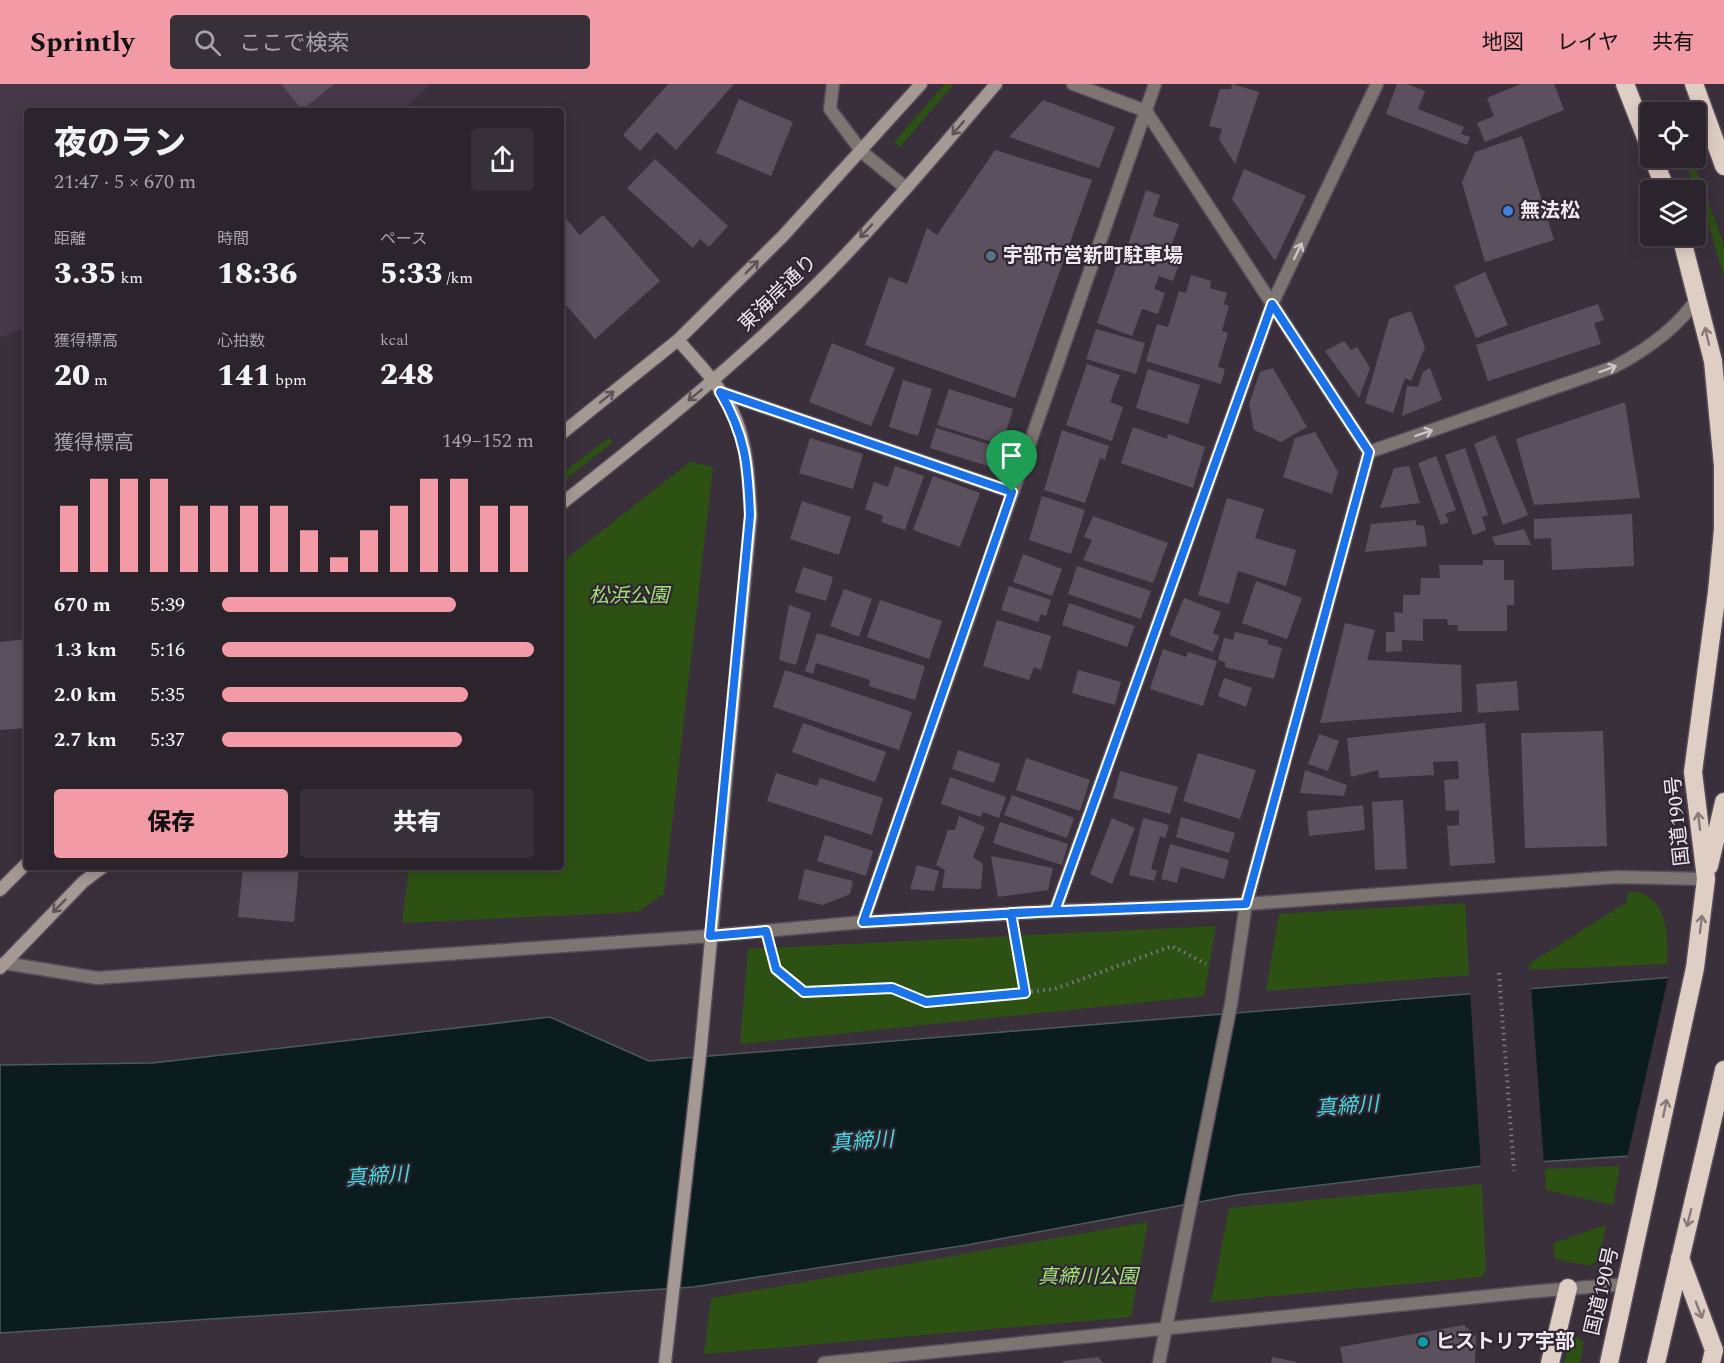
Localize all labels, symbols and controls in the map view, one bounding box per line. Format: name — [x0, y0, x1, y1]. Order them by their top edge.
search box — [170, 15, 590, 69]
text: Sprintly — [30, 21, 134, 64]
icon: search — [191, 26, 224, 59]
text: ここで検索 — [239, 27, 349, 60]
text: 地図 — [1482, 27, 1524, 59]
text: レイヤ — [1557, 27, 1619, 59]
text: 共有 — [1652, 27, 1694, 59]
map controls — [1640, 102, 1706, 246]
button: locate — [1640, 102, 1706, 168]
text: 夜のラン — [54, 119, 186, 169]
one-way arrow — [951, 120, 965, 135]
button: share — [471, 128, 534, 191]
text: 21:47 · 5 × 670 m — [54, 167, 196, 197]
button: layers — [1640, 180, 1706, 246]
place label: 無法松 — [1520, 196, 1580, 226]
marker: 無法松 — [1501, 204, 1515, 218]
one-way arrow — [859, 224, 873, 239]
text: 距離 — [54, 227, 86, 251]
text: 時間 — [217, 227, 249, 251]
text: ペース — [380, 227, 427, 251]
place label: 宇部市営新町駐車場 — [1003, 241, 1183, 271]
one-way arrow — [1292, 242, 1304, 260]
street label: 東海岸通り — [732, 247, 824, 339]
marker: 宇部市営新町駐車場 — [984, 249, 998, 263]
text: 3.35 — [54, 251, 116, 297]
text: 18:36 — [217, 251, 297, 297]
text: 5:33 — [380, 251, 442, 297]
one-way arrow — [744, 260, 759, 274]
text: km — [116, 266, 143, 290]
text: /km — [442, 266, 473, 290]
one-way arrow — [1700, 326, 1712, 345]
text: kcal — [380, 328, 409, 352]
text: 獲得標高 — [54, 329, 118, 353]
text: 心拍数 — [217, 329, 265, 353]
text: 248 — [380, 352, 434, 398]
text: 20 — [54, 353, 90, 399]
text: 141 — [217, 353, 271, 399]
one-way arrow — [1599, 363, 1617, 374]
text: m — [90, 368, 108, 392]
text: bpm — [271, 368, 307, 392]
one-way arrow — [687, 389, 703, 402]
one-way arrow — [598, 391, 614, 404]
text: 149–152 m — [442, 426, 534, 456]
one-way arrow — [1414, 427, 1433, 438]
text: 獲得標高 — [54, 428, 134, 458]
pin — [986, 430, 1037, 492]
icon: arrive — [995, 439, 1028, 472]
park label: 松浜公園 — [589, 581, 672, 611]
text: 670 m — [54, 590, 111, 620]
text: 5:39 — [150, 590, 185, 620]
text: 1.3 km — [54, 635, 117, 665]
text: 5:16 — [150, 635, 185, 665]
text: 2.0 km — [54, 680, 117, 710]
text: 5:35 — [150, 680, 185, 710]
text: 2.7 km — [54, 725, 117, 755]
text: 5:37 — [150, 725, 185, 755]
street label: 国道190号 — [1658, 775, 1698, 867]
button: 保存 — [54, 789, 288, 858]
button: 共有 — [300, 789, 534, 858]
one-way arrow — [1694, 812, 1705, 832]
one-way arrow — [52, 899, 67, 914]
one-way arrow — [1695, 914, 1706, 934]
water label: 真締川 — [1314, 1089, 1382, 1125]
one-way arrow — [1660, 1098, 1671, 1118]
water label: 真締川 — [829, 1124, 897, 1160]
water label: 真締川 — [344, 1159, 412, 1195]
one-way arrow — [1682, 1208, 1694, 1227]
street label: 国道190号 — [1577, 1244, 1627, 1338]
park label: 真締川公園 — [1038, 1262, 1141, 1292]
one-way arrow — [1695, 1301, 1706, 1319]
place label: ヒストリア宇部 — [1435, 1327, 1575, 1357]
marker: ヒストリア宇部 — [1416, 1335, 1430, 1349]

